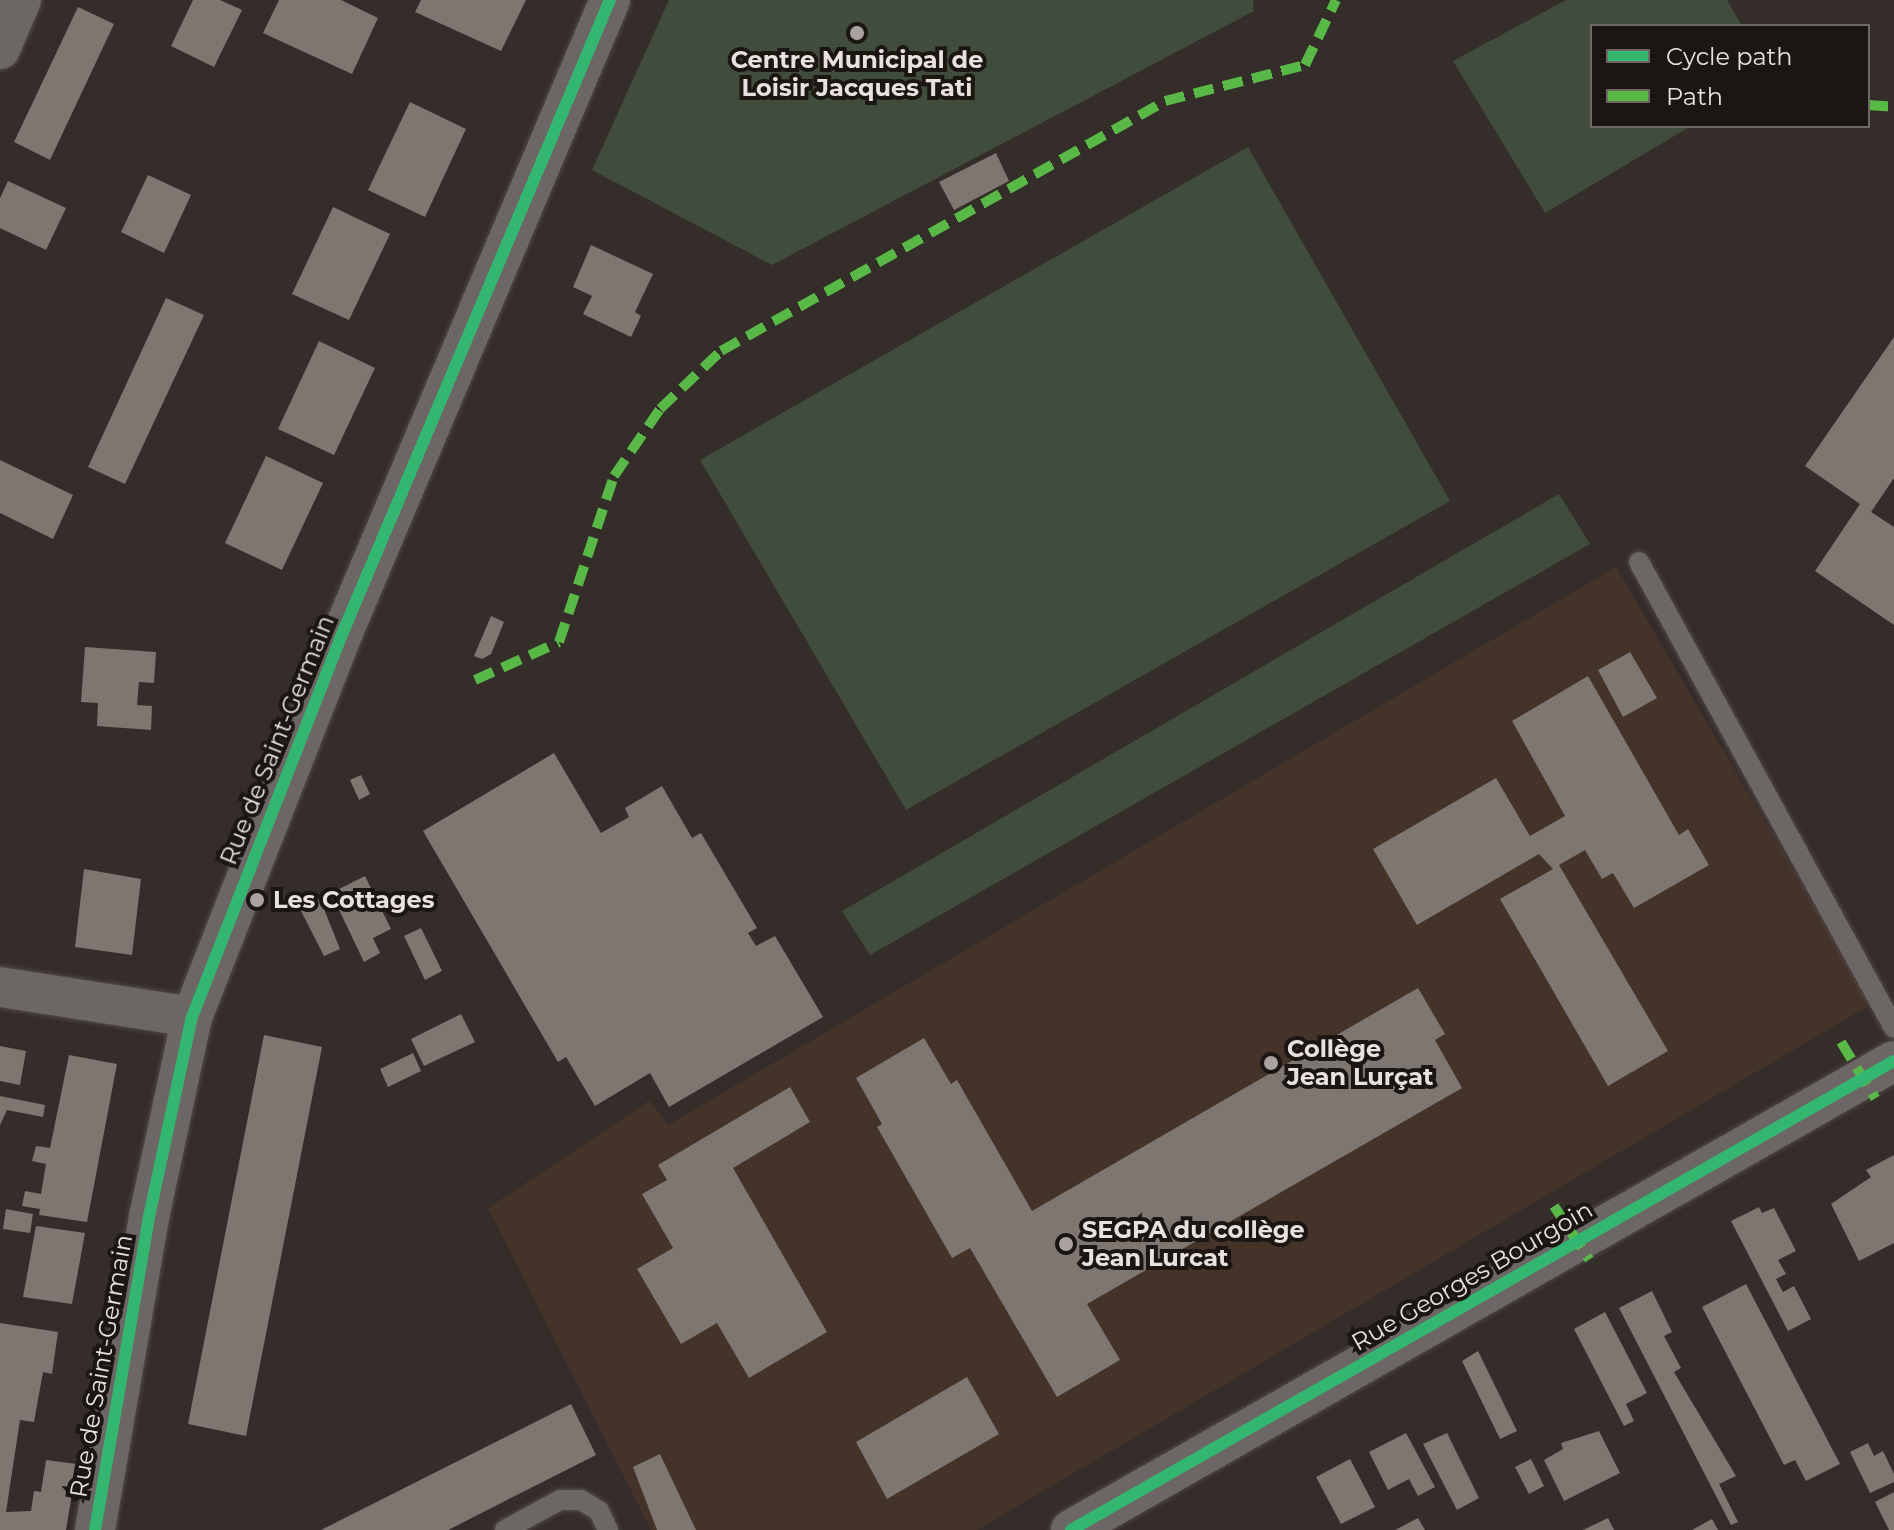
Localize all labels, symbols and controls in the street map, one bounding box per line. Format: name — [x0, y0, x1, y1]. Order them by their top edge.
marker: Centre Municipal de Loisir Jacques Tati — [848, 24, 866, 42]
legend — [1590, 24, 1870, 128]
text: Cycle path — [1666, 42, 1793, 71]
place label: Centre Municipal de Loisir Jacques Tati — [731, 46, 983, 102]
text: Path — [1666, 82, 1723, 111]
street label: Rue de Saint-Germain — [214, 611, 340, 869]
place label: Les Cottages — [273, 886, 434, 914]
marker: Les Cottages — [248, 891, 266, 909]
place label: Collège Jean Lurçat — [1287, 1035, 1433, 1091]
marker: Collège Jean Lurçat — [1262, 1054, 1280, 1072]
street label: Rue Georges Bourgoin — [1346, 1195, 1598, 1357]
place label: SEGPA du collège Jean Lurcat — [1082, 1216, 1305, 1272]
street label: Rue de Saint-Germain — [64, 1232, 138, 1500]
marker: SEGPA du collège Jean Lurcat — [1057, 1235, 1075, 1253]

